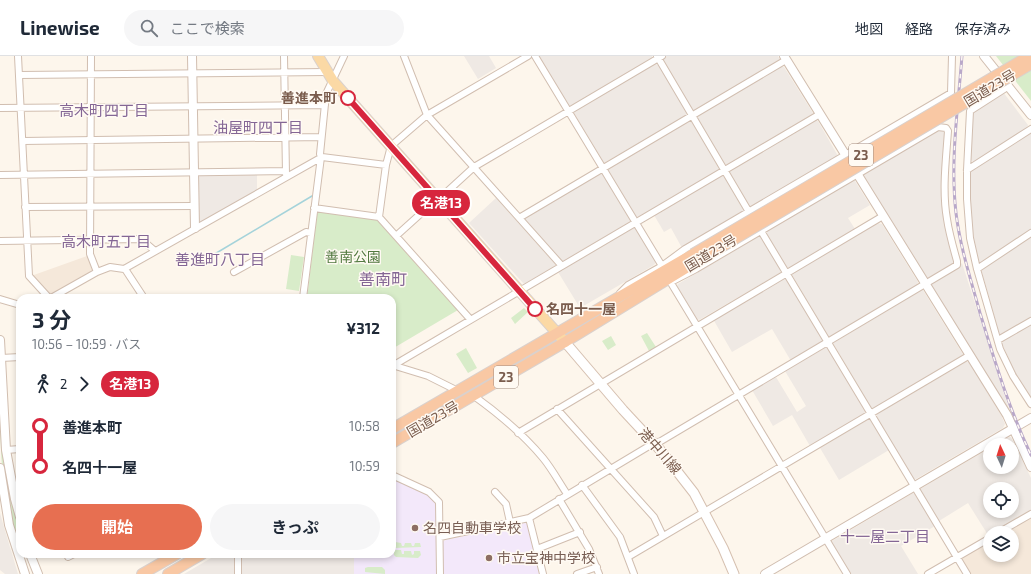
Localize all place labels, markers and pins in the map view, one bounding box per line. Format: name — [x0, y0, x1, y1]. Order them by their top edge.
place label: 善進本町 — [281, 89, 337, 106]
marker: 善進本町 — [340, 90, 356, 106]
place label: 名四十一屋 — [546, 300, 616, 317]
marker: 名四十一屋 — [527, 301, 543, 317]
place label: 名四自動車学校 — [423, 519, 521, 536]
marker: 名四自動車学校 — [410, 523, 420, 533]
place label: 市立宝神中学校 — [497, 549, 595, 566]
marker: 市立宝神中学校 — [484, 553, 494, 563]

